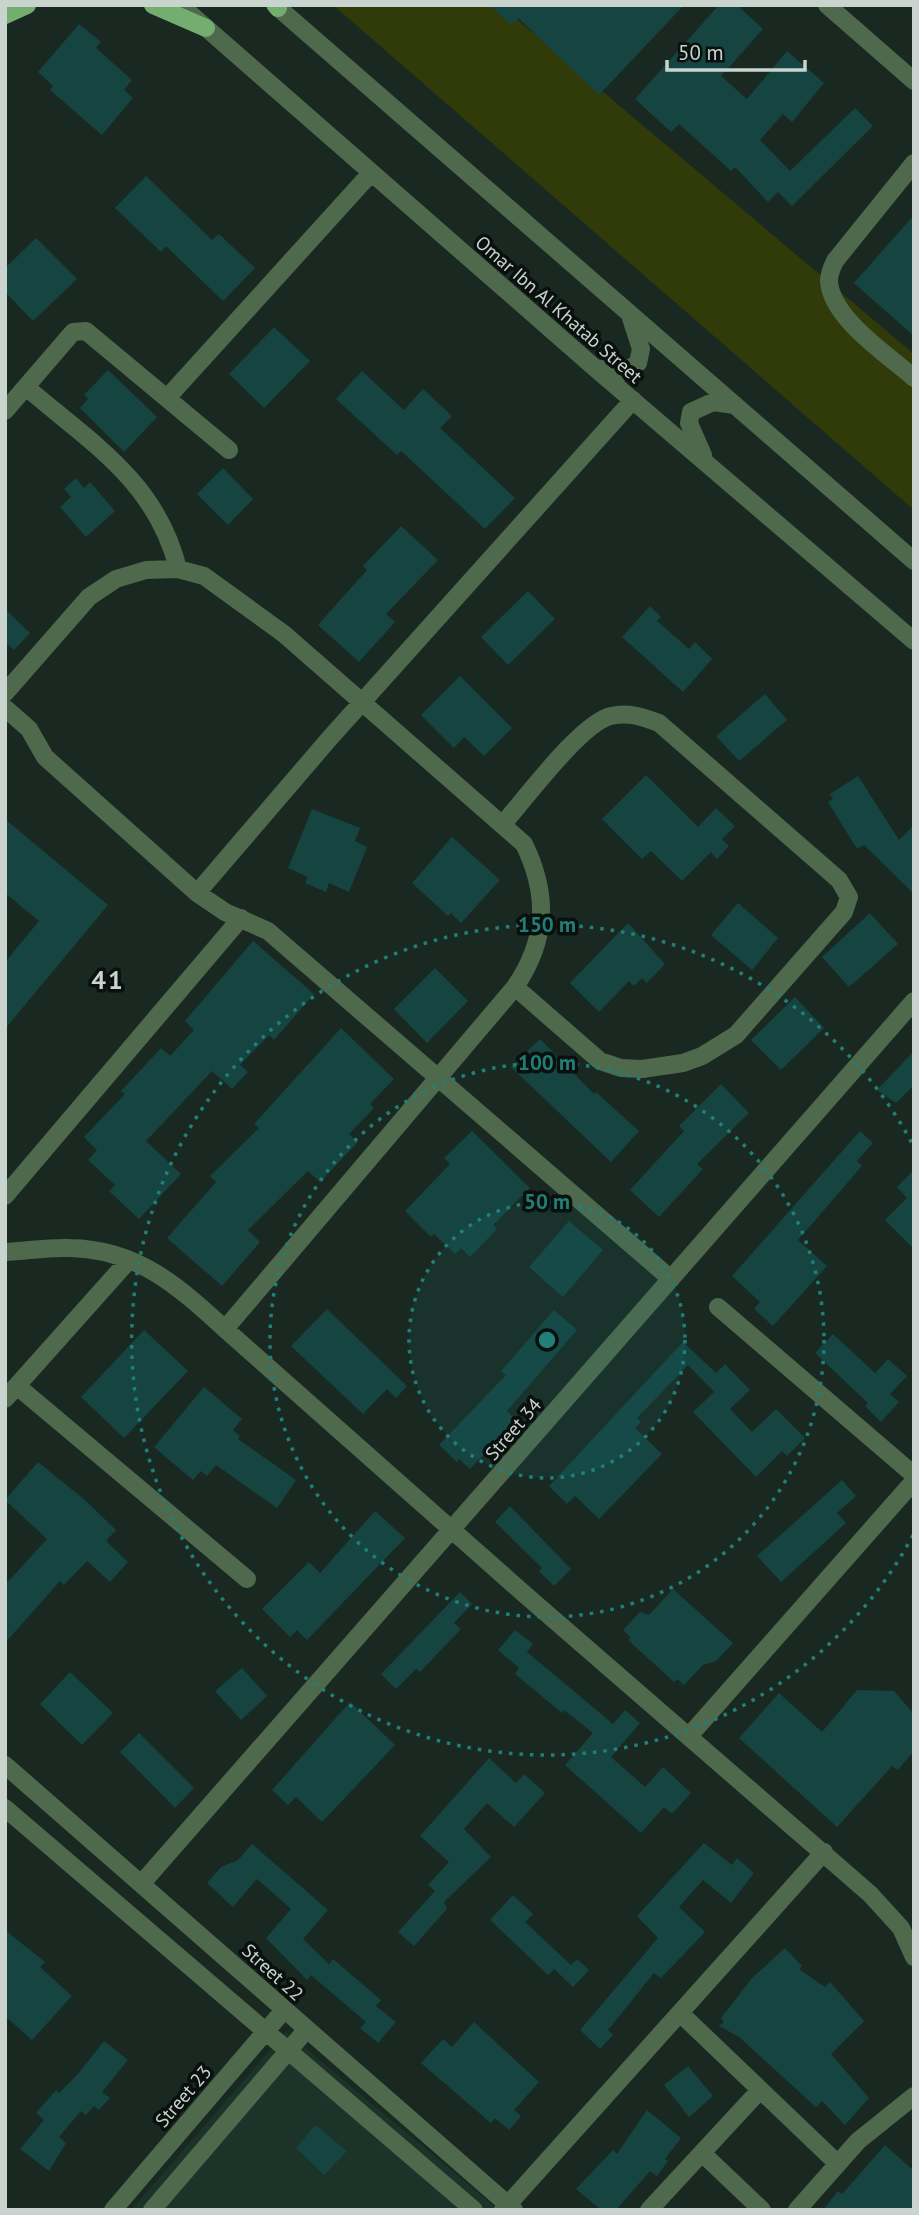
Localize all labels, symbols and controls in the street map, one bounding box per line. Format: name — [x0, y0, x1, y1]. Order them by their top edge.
scale bar — [667, 28, 805, 72]
text: 50 m — [678, 39, 724, 66]
street label: Omar Ibn Al Khatab Street — [471, 230, 648, 388]
text: 150 m — [518, 911, 576, 938]
district label: 41 — [91, 963, 125, 996]
text: 100 m — [518, 1049, 576, 1076]
text: 50 m — [524, 1188, 570, 1215]
centre of rings — [535, 1328, 559, 1352]
street label: Street 34 — [480, 1393, 546, 1465]
street label: Street 22 — [237, 1938, 309, 2006]
street label: Street 23 — [150, 2060, 216, 2132]

